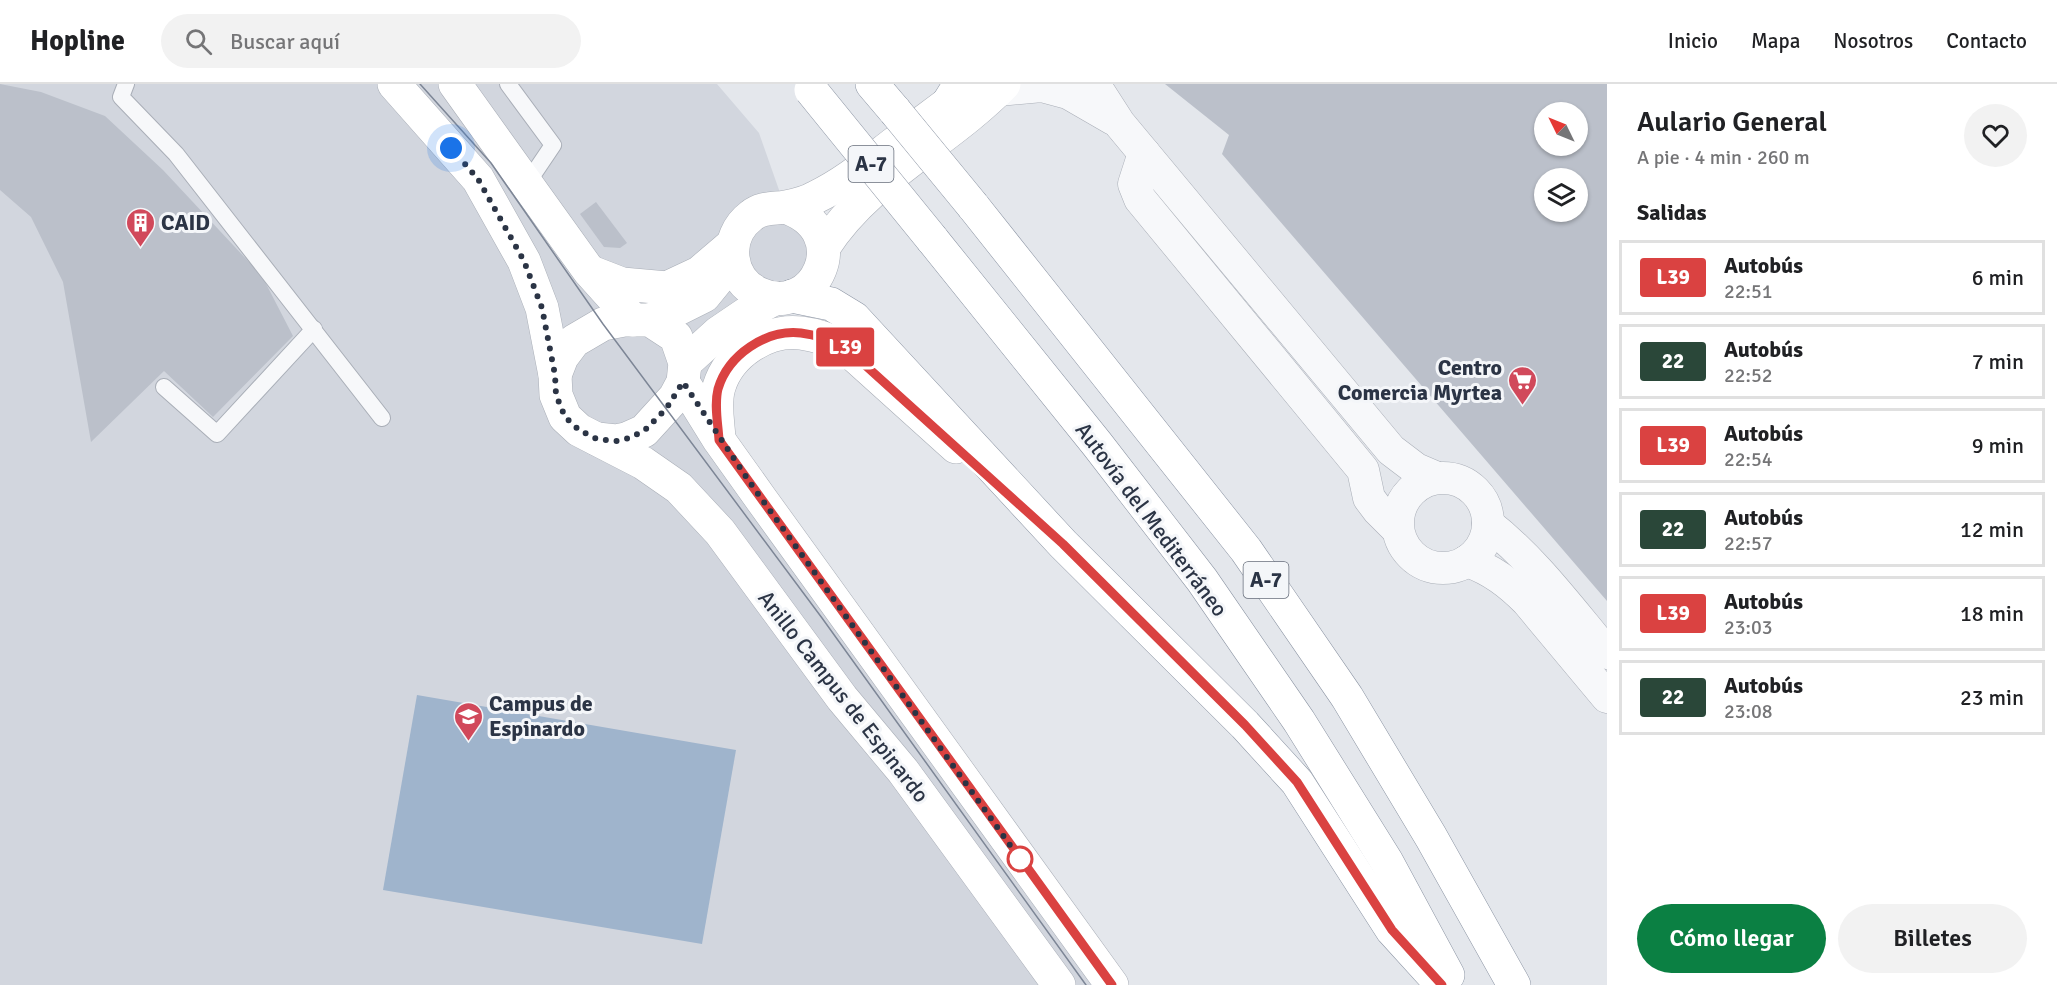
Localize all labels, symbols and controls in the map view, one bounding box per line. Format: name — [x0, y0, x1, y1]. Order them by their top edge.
search box — [161, 14, 581, 68]
text: Hopline — [30, 24, 125, 58]
icon: search — [182, 25, 215, 58]
text: Buscar aquí — [230, 28, 340, 55]
text: Inicio — [1668, 28, 1718, 54]
text: Mapa — [1751, 28, 1800, 54]
text: Nosotros — [1833, 28, 1913, 54]
text: Contacto — [1946, 28, 2027, 54]
north arrow — [1534, 102, 1588, 156]
map controls — [1534, 102, 1588, 222]
button: heart — [1964, 104, 2027, 167]
text: Aulario General — [1637, 105, 1827, 139]
your location — [436, 133, 466, 163]
text: A pie · 4 min · 260 m — [1637, 145, 1810, 170]
road number: A-7 — [848, 146, 894, 182]
button: layers — [1534, 168, 1588, 222]
text: Salidas — [1637, 199, 1707, 226]
building icon: CAID — [124, 206, 156, 248]
place label: CAID — [161, 209, 210, 236]
text: Autobús — [1724, 252, 1803, 279]
text: L39 — [1656, 264, 1690, 290]
text: 6 min — [1972, 264, 2024, 291]
text: 22:51 — [1724, 279, 1773, 304]
line badge: L39 — [810, 328, 880, 366]
text: L39 — [828, 334, 862, 360]
text: Autobús — [1724, 336, 1803, 363]
text: 22 — [1662, 348, 1684, 374]
text: 7 min — [1972, 348, 2024, 375]
place label: Centro Comercia Myrtea — [1338, 354, 1502, 406]
text: 22:52 — [1724, 363, 1773, 388]
supermarket icon: Centro Comercia Myrtea — [1507, 364, 1539, 406]
street label: Autovía del Mediterráneo — [1070, 417, 1234, 622]
text: Autobús — [1724, 420, 1803, 447]
text: L39 — [1656, 432, 1690, 458]
text: 9 min — [1972, 432, 2024, 459]
text: 22:54 — [1724, 447, 1773, 472]
text: Autobús — [1724, 504, 1803, 531]
text: 22 — [1662, 516, 1684, 542]
text: 12 min — [1960, 516, 2024, 543]
text: 22:57 — [1724, 531, 1773, 556]
road number: A-7 — [1244, 562, 1288, 598]
street label: Anillo Campus de Espinardo — [752, 585, 935, 808]
text: Autobús — [1724, 588, 1803, 615]
text: L39 — [1656, 600, 1690, 626]
text: 18 min — [1960, 600, 2024, 627]
text: 23:03 — [1724, 615, 1773, 640]
text: Autobús — [1724, 672, 1803, 699]
text: 22 — [1662, 684, 1684, 710]
text: 23 min — [1960, 684, 2024, 711]
place label: Campus de Espinardo — [489, 690, 593, 742]
text: 23:08 — [1724, 699, 1773, 724]
school or university icon: Campus de Espinardo — [452, 700, 484, 742]
unlabelled marker — [1007, 846, 1033, 872]
button: Cómo llegar — [1637, 904, 1826, 973]
button: Billetes — [1838, 904, 2027, 973]

